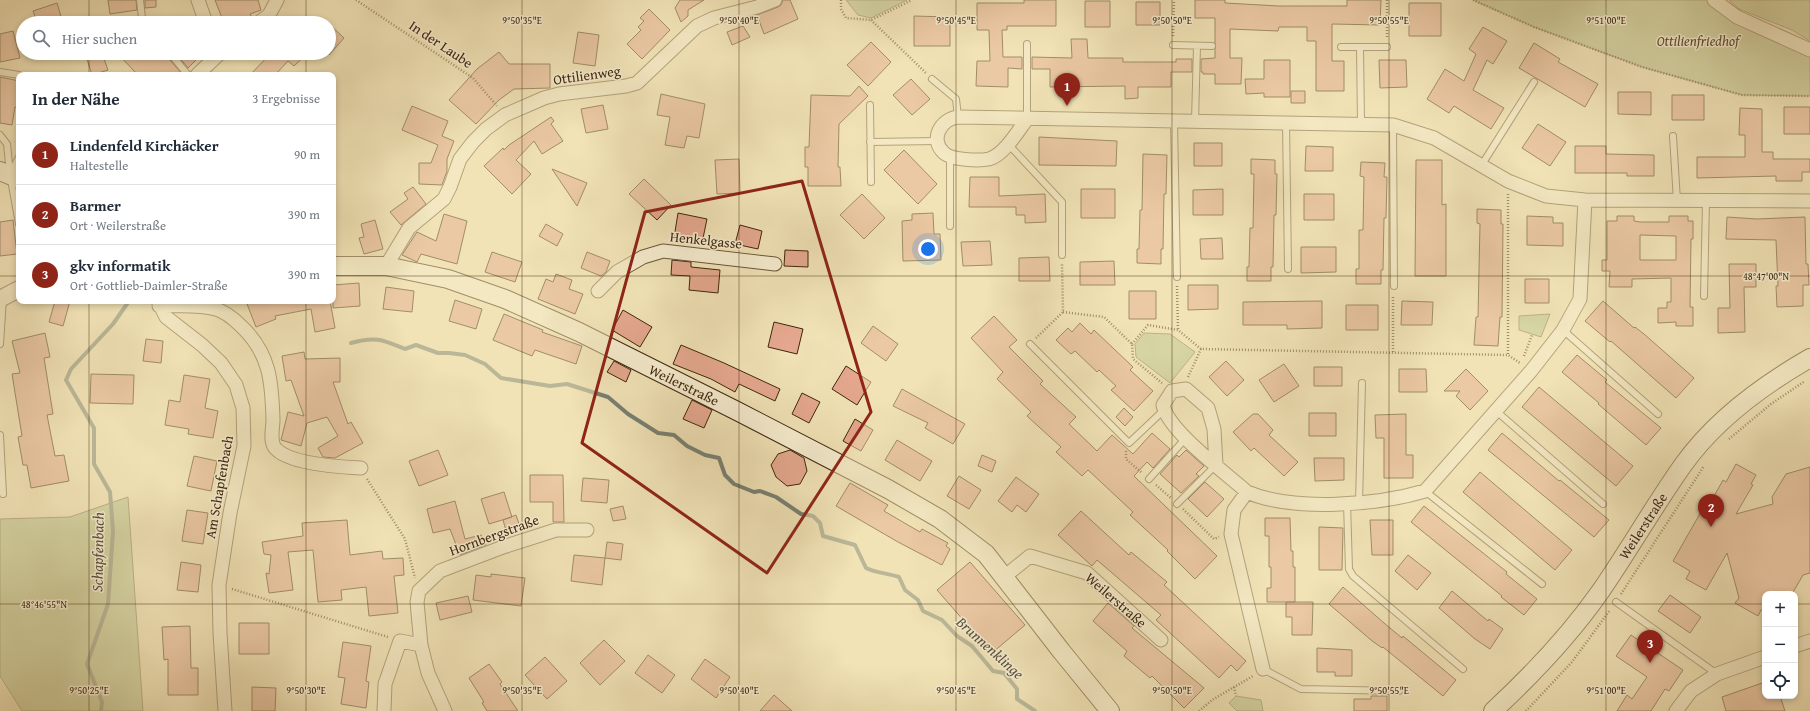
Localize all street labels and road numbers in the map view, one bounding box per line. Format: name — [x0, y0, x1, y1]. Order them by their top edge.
street label: In der Laube — [405, 15, 477, 73]
street label: Ottilienweg — [552, 60, 622, 90]
street label: Henkelgasse — [669, 226, 743, 254]
street label: Weilerstraße — [646, 359, 723, 411]
street label: Am Schapfenbach — [200, 434, 238, 540]
street label: Weilerstraße — [1614, 488, 1672, 563]
street label: Hornbergstraße — [446, 509, 542, 560]
street label: Weilerstraße — [1081, 568, 1151, 633]

